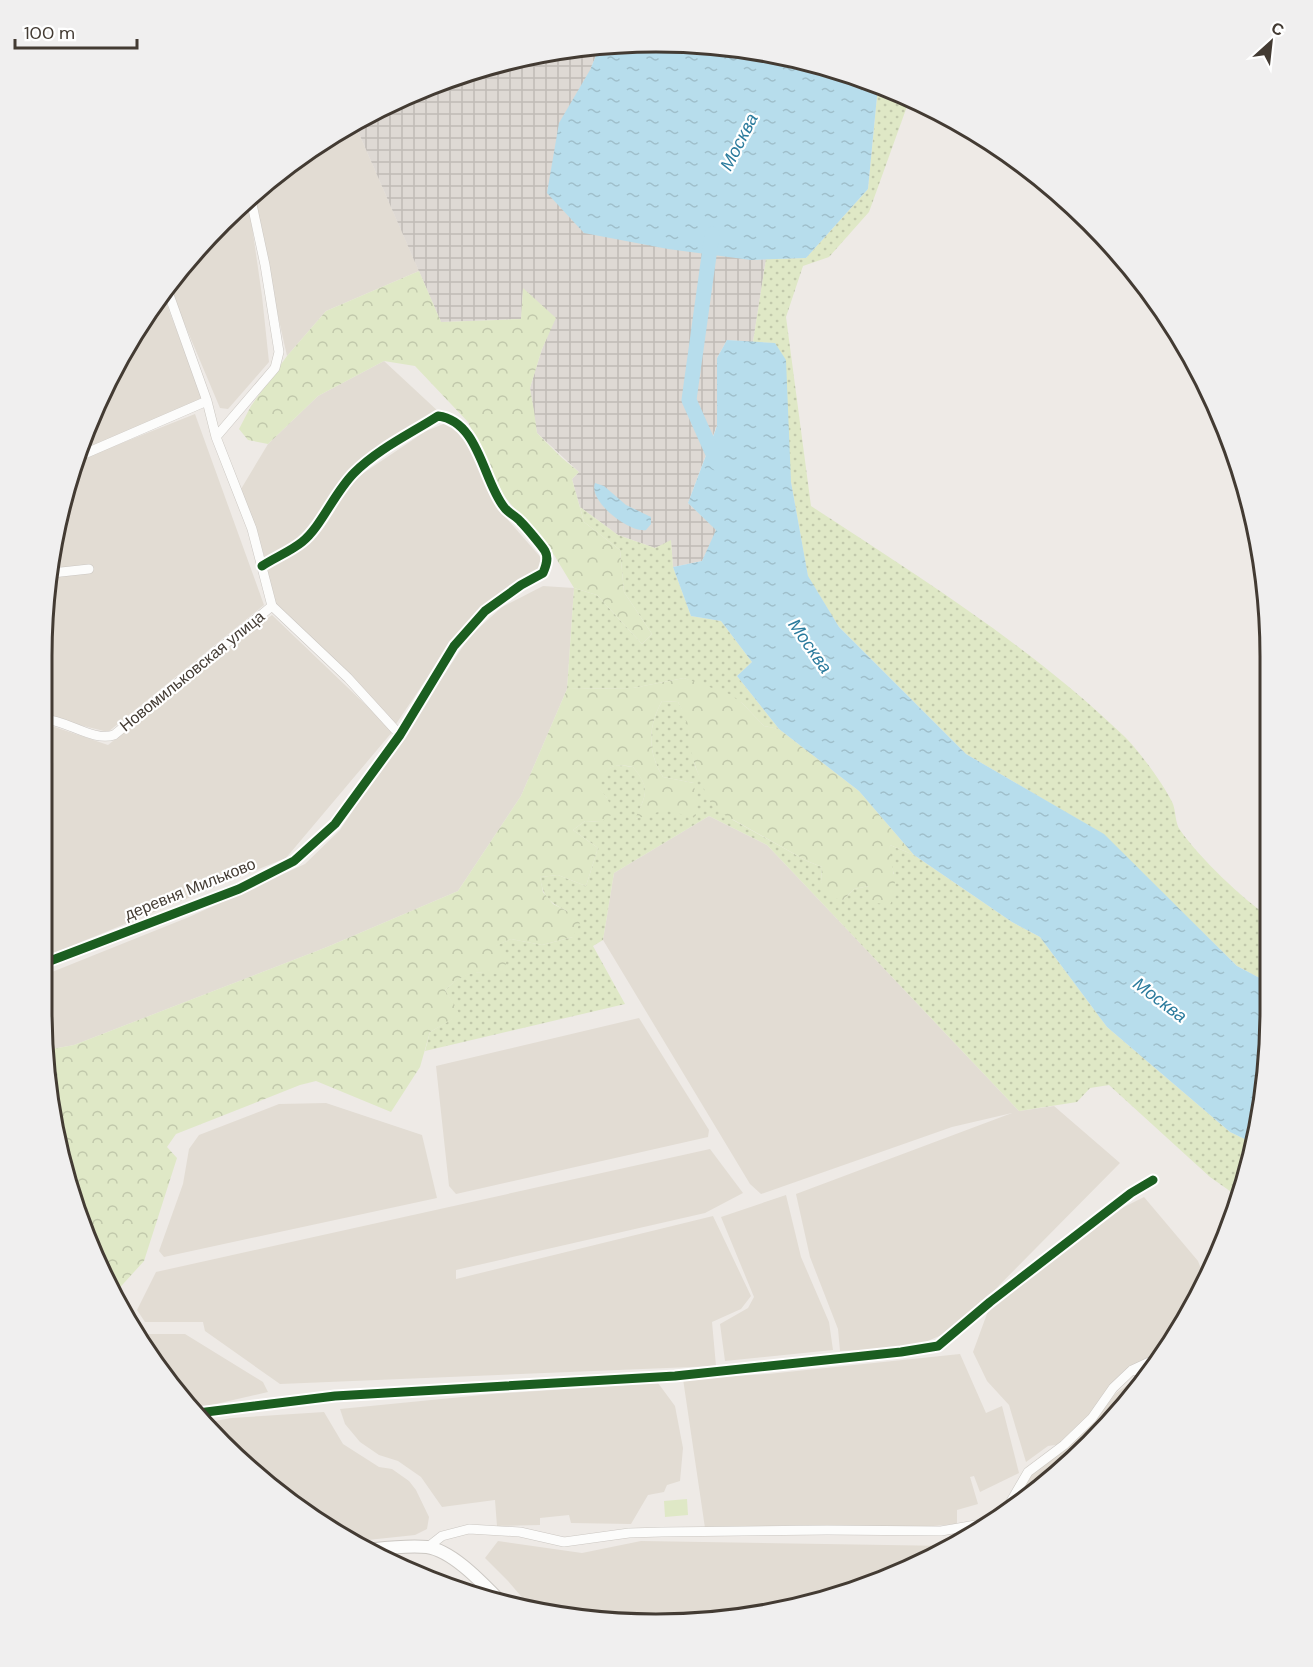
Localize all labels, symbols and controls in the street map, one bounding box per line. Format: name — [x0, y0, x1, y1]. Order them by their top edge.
scale bar — [15, 12, 136, 50]
north arrow — [1241, 12, 1301, 72]
text: С — [1268, 17, 1288, 41]
text: 100 m — [24, 21, 75, 45]
water label: Москва — [714, 109, 764, 175]
street label: Новомильковская улица — [115, 606, 269, 736]
water label: Москва — [783, 614, 837, 678]
street label: деревня Мильково — [121, 853, 259, 925]
water label: Москва — [1128, 972, 1192, 1028]

